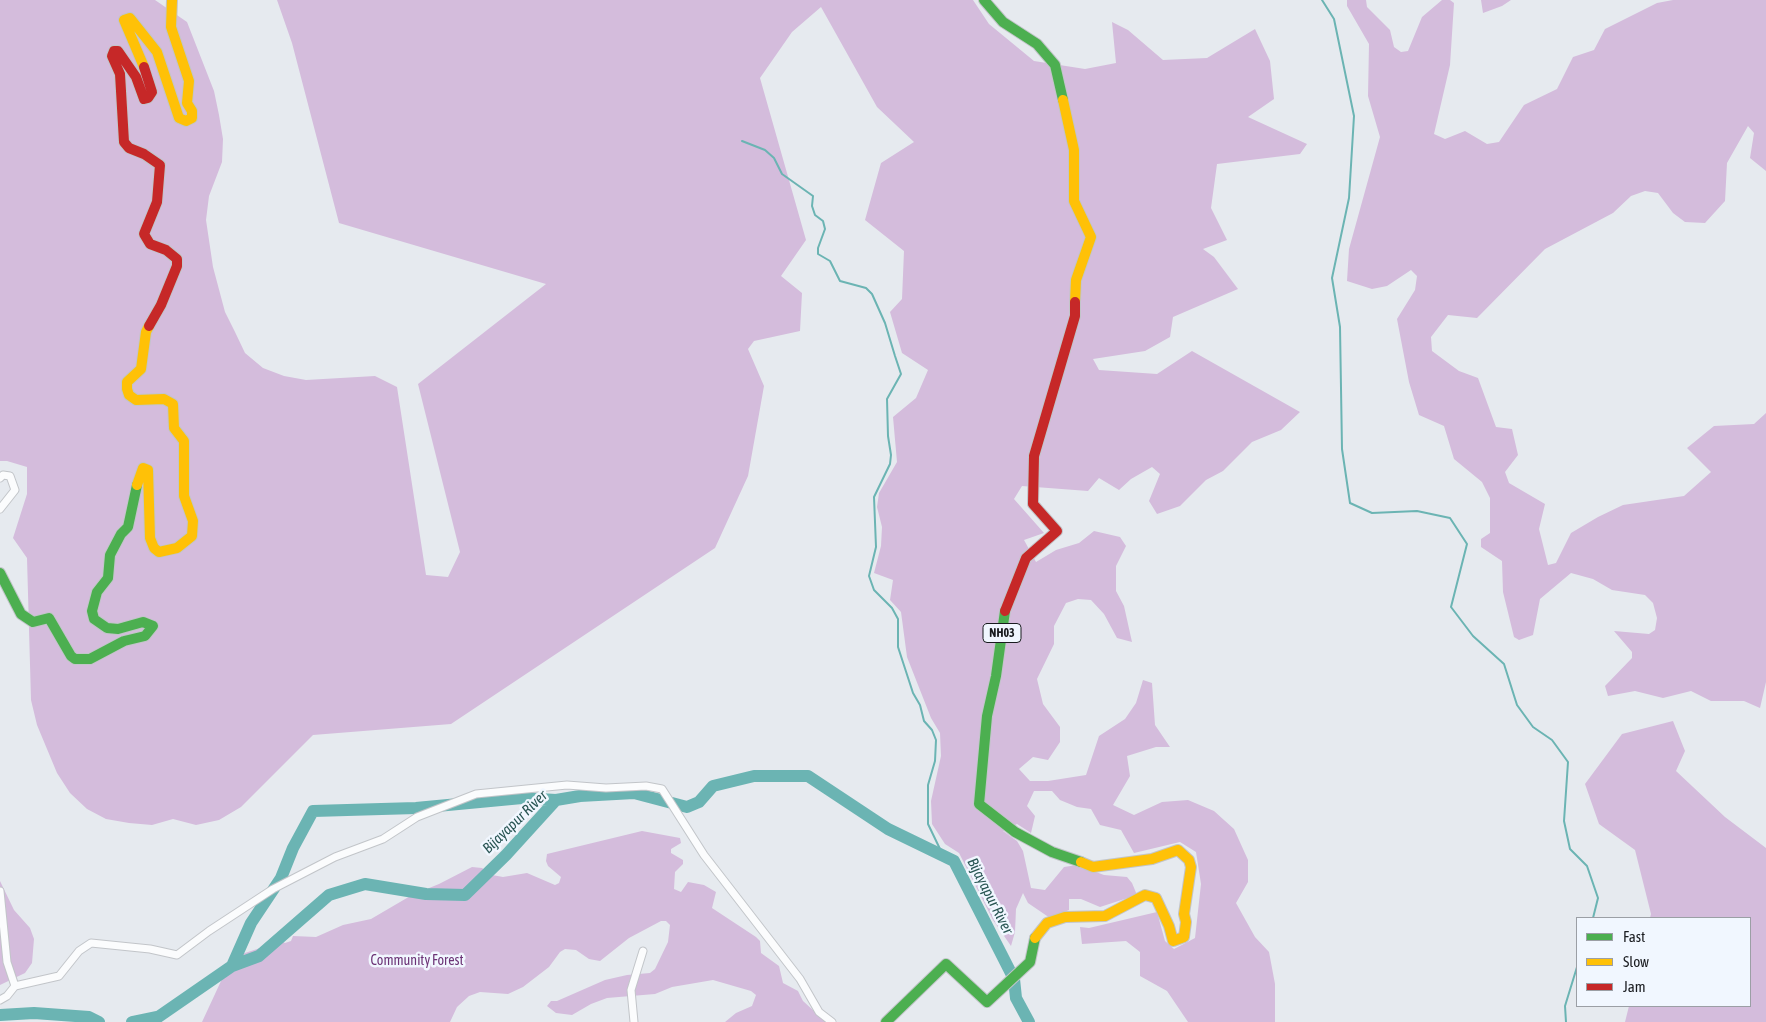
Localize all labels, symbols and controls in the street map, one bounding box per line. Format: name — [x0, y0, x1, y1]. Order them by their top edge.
road number: NH03 — [983, 624, 1021, 642]
water label: Bijayapur River — [479, 787, 551, 857]
water label: Bijayapur River — [963, 855, 1017, 937]
legend — [1576, 917, 1751, 1007]
text: Fast — [1623, 928, 1645, 945]
park label: Community Forest — [371, 953, 463, 969]
text: Slow — [1623, 953, 1649, 970]
text: Jam — [1623, 978, 1646, 995]

